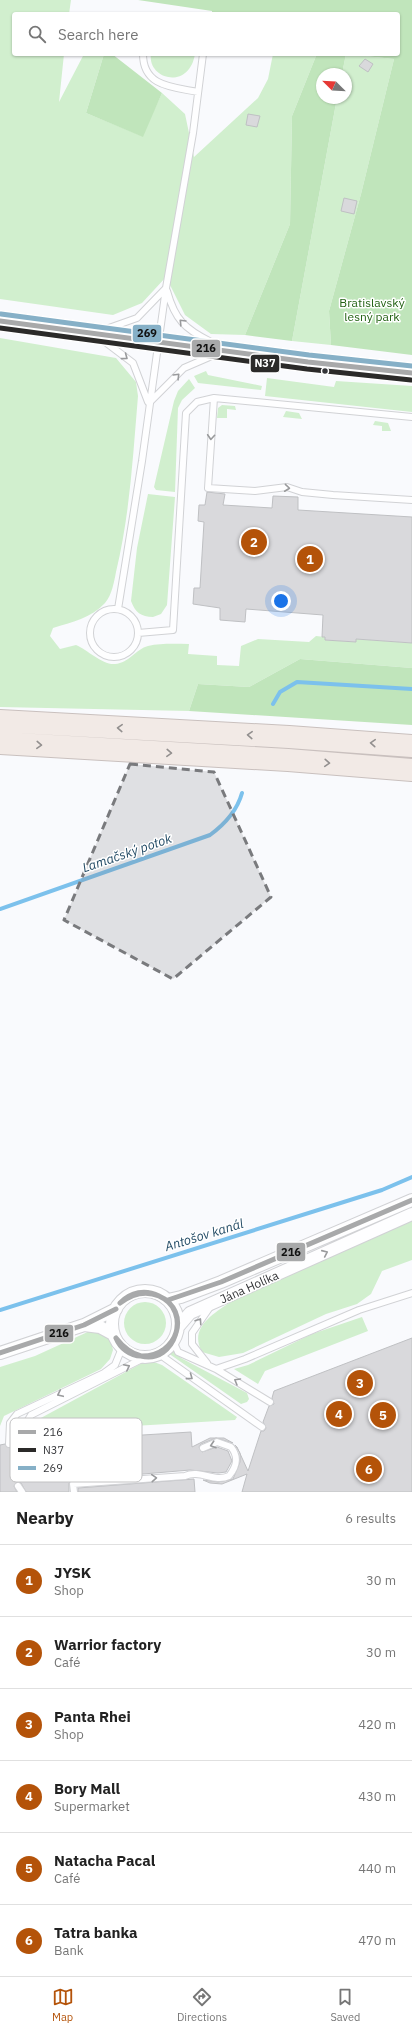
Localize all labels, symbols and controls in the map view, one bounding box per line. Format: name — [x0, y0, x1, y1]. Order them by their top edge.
search box — [12, 12, 400, 56]
icon: search — [26, 23, 48, 45]
text: Search here — [58, 25, 138, 44]
north arrow — [316, 68, 352, 104]
park label: Bratislavský lesný park — [339, 295, 405, 324]
one-way arrow — [179, 319, 187, 327]
line badge: 269 — [132, 324, 162, 343]
text: 269 — [137, 326, 157, 340]
line badge: 216 — [191, 339, 221, 358]
text: 216 — [196, 341, 216, 355]
one-way arrow — [121, 352, 128, 359]
line badge: N37 — [250, 354, 280, 373]
text: N37 — [254, 356, 276, 370]
unlabelled marker — [320, 366, 330, 376]
one-way arrow — [172, 373, 180, 381]
one-way arrow — [207, 434, 216, 440]
one-way arrow — [283, 483, 290, 492]
pin: 2 — [241, 527, 267, 557]
pin: 1 — [297, 544, 323, 574]
your location — [271, 591, 291, 611]
one-way arrow — [117, 723, 123, 732]
one-way arrow — [247, 730, 253, 739]
one-way arrow — [370, 738, 376, 747]
one-way arrow — [36, 741, 42, 750]
one-way arrow — [166, 749, 172, 758]
one-way arrow — [324, 759, 330, 768]
water label: Lamačský potok — [80, 830, 174, 876]
water label: Antošov kanál — [162, 1215, 246, 1255]
line badge: 216 — [276, 1242, 306, 1262]
text: 216 — [281, 1245, 301, 1259]
one-way arrow — [320, 1250, 328, 1258]
street label: Jána Holíka — [217, 1267, 281, 1307]
one-way arrow — [194, 1319, 201, 1326]
line badge: 216 — [44, 1324, 74, 1343]
text: 216 — [49, 1326, 69, 1340]
one-way arrow — [123, 1364, 130, 1372]
pin: 3 — [347, 1368, 373, 1398]
one-way arrow — [186, 1372, 193, 1379]
one-way arrow — [234, 1379, 241, 1386]
one-way arrow — [56, 1389, 64, 1397]
pin: 4 — [326, 1399, 352, 1429]
pin: 5 — [370, 1400, 396, 1430]
legend — [10, 1418, 142, 1482]
text: 216 — [43, 1425, 63, 1439]
one-way arrow — [209, 1440, 216, 1449]
text: N37 — [43, 1443, 64, 1457]
pin: 6 — [356, 1454, 382, 1484]
text: 269 — [43, 1461, 63, 1475]
one-way arrow — [151, 1474, 157, 1483]
text: Nearby — [16, 1507, 74, 1529]
text: 6 results — [345, 1510, 396, 1527]
text: JYSK — [54, 1563, 91, 1582]
text: 1 — [25, 1572, 33, 1589]
text: 30 m — [366, 1572, 396, 1589]
text: Shop — [54, 1582, 84, 1599]
text: Warrior factory — [54, 1635, 161, 1654]
text: 2 — [25, 1644, 33, 1661]
text: 30 m — [366, 1644, 396, 1661]
text: Café — [54, 1654, 80, 1671]
text: Panta Rhei — [54, 1707, 131, 1726]
text: 3 — [25, 1716, 33, 1733]
text: 420 m — [358, 1716, 396, 1733]
text: Shop — [54, 1726, 84, 1743]
text: Bory Mall — [54, 1779, 120, 1798]
text: 4 — [25, 1788, 33, 1805]
text: 430 m — [358, 1788, 396, 1805]
text: Supermarket — [54, 1798, 130, 1815]
text: Natacha Pacal — [54, 1851, 155, 1870]
text: 5 — [25, 1860, 33, 1877]
text: 440 m — [358, 1860, 396, 1877]
text: Café — [54, 1870, 80, 1887]
text: Tatra banka — [54, 1923, 138, 1942]
text: 6 — [25, 1932, 33, 1949]
text: 470 m — [358, 1932, 396, 1949]
text: Bank — [54, 1942, 84, 1959]
tab: Map — [52, 1986, 74, 2024]
tab: Directions — [177, 1986, 227, 2024]
tab: Saved — [330, 1986, 360, 2024]

